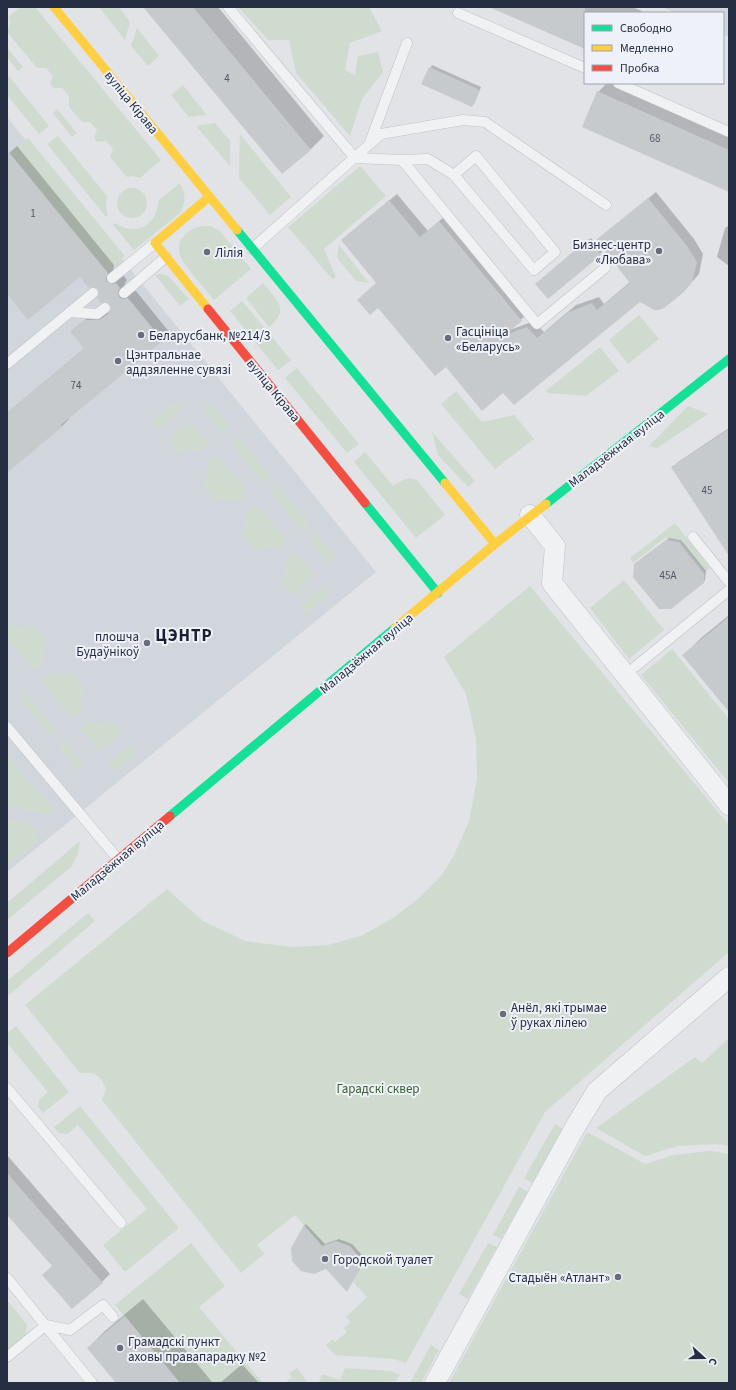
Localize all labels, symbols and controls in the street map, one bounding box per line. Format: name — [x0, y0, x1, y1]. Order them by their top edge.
legend — [584, 12, 724, 84]
text: Свободно — [620, 20, 672, 37]
text: Медленно — [620, 40, 674, 57]
text: Пробка — [620, 60, 659, 77]
street label: вуліца Кірава — [100, 67, 162, 138]
house number: 4 — [224, 71, 230, 86]
house number: 68 — [650, 131, 661, 146]
house number: 1 — [30, 206, 36, 221]
place label: Бизнес-центр «Любава» — [573, 236, 651, 269]
place label: Лілія — [215, 244, 243, 262]
marker: Бизнес-центр «Любава» — [654, 246, 664, 256]
marker: Лілія — [202, 247, 212, 257]
place label: Гасцініца «Беларусь» — [456, 323, 520, 356]
place label: Беларусбанк, №214/3 — [149, 327, 271, 345]
marker: Беларусбанк, №214/3 — [136, 330, 146, 340]
marker: Гасцініца «Беларусь» — [443, 333, 453, 343]
place label: Цэнтральнае аддзяленне сувязі — [126, 346, 231, 379]
street label: вуліца Кірава — [242, 355, 304, 426]
marker: Цэнтральнае аддзяленне сувязі — [113, 356, 123, 366]
house number: 74 — [71, 378, 82, 393]
street label: Маладзёжная вуліца — [565, 406, 668, 492]
house number: 45 — [702, 483, 712, 498]
house number: 45А — [660, 568, 676, 583]
street label: Маладзёжная вуліца — [316, 609, 417, 698]
district label: ЦЭНТР — [155, 624, 213, 648]
place label: плошча Будаўнікоў — [76, 628, 139, 661]
marker: плошча Будаўнікоў — [142, 638, 152, 648]
street label: Маладзёжная вуліца — [67, 816, 168, 905]
place label: Анёл, які трымае ў руках лілею — [511, 999, 607, 1032]
marker: Анёл, які трымае ў руках лілею — [498, 1009, 508, 1019]
park label: Гарадскі сквер — [336, 1080, 420, 1098]
place label: Городской туалет — [333, 1251, 433, 1269]
marker: Городской туалет — [320, 1254, 330, 1264]
place label: Стадыён «Атлант» — [509, 1269, 610, 1287]
marker: Стадыён «Атлант» — [613, 1272, 623, 1282]
place label: Грамадскі пункт аховы правапарадку №2 — [128, 1333, 266, 1366]
north arrow — [684, 1338, 724, 1378]
marker: Грамадскі пункт аховы правапарадку №2 — [115, 1343, 125, 1353]
text: С — [705, 1356, 721, 1368]

